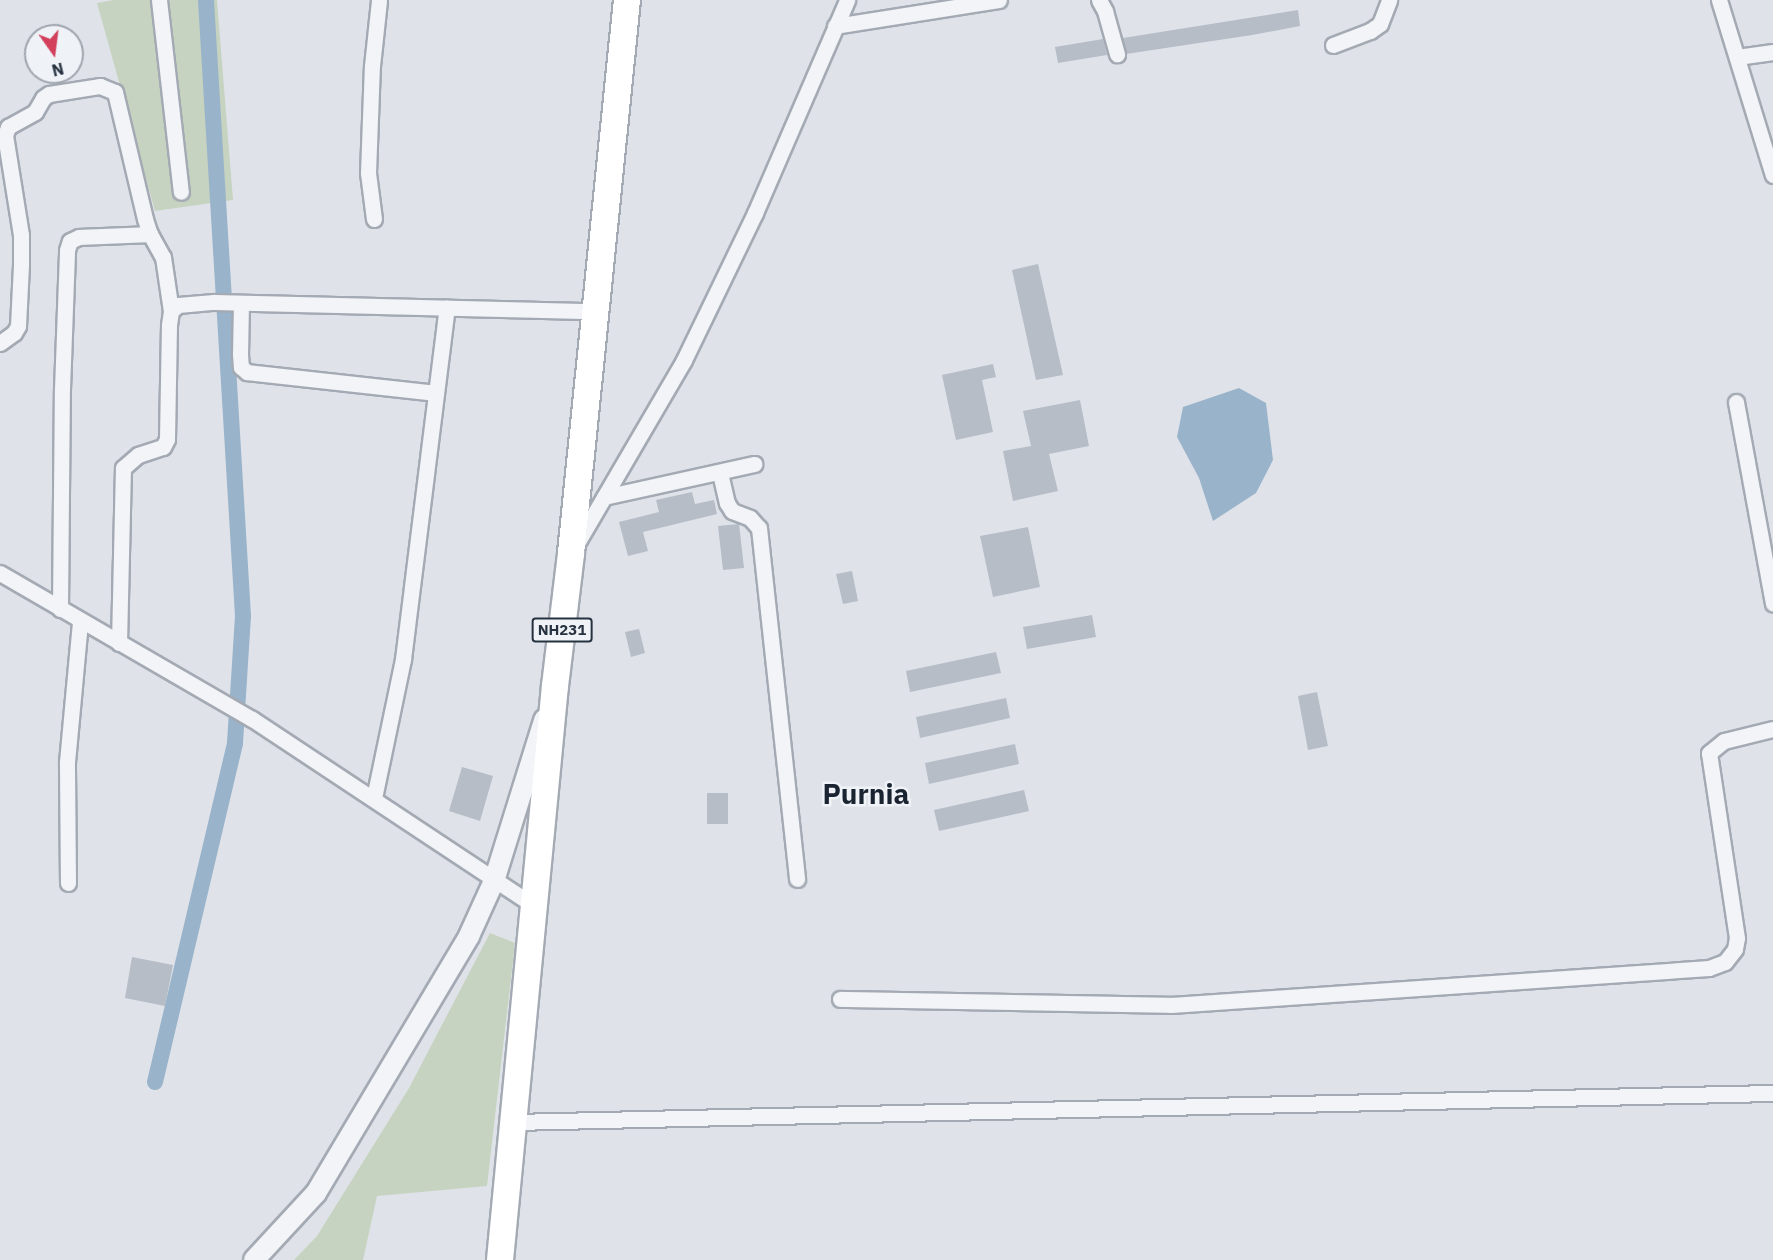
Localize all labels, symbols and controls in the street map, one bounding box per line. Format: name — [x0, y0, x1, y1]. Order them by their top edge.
north arrow — [24, 24, 84, 84]
text: N — [50, 58, 66, 81]
road number: NH231 — [530, 618, 594, 642]
district label: Purnia — [823, 777, 909, 811]

